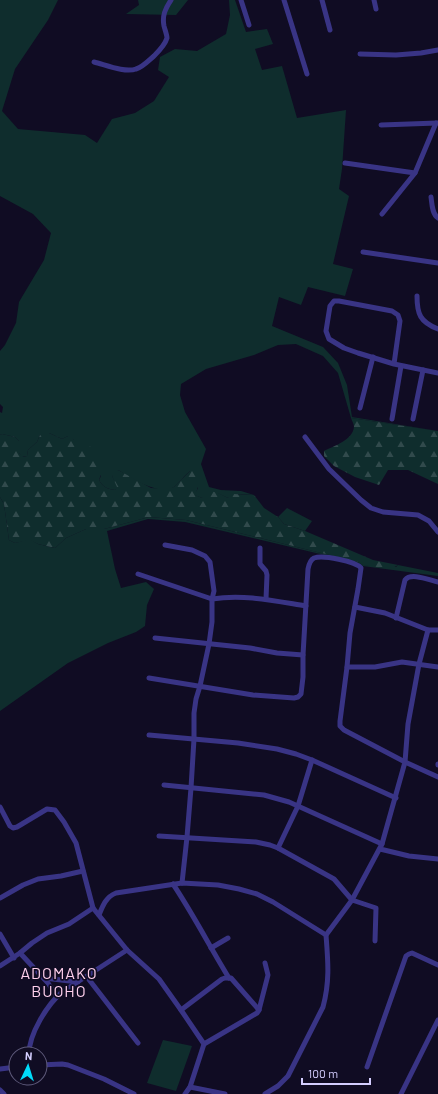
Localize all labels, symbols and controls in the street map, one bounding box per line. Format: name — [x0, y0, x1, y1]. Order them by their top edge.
district label: ADOMAKO BUOHO — [20, 963, 98, 1000]
north arrow — [8, 1046, 48, 1086]
text: N — [25, 1049, 33, 1062]
scale bar — [302, 1060, 370, 1086]
text: 100 m — [308, 1066, 338, 1080]

